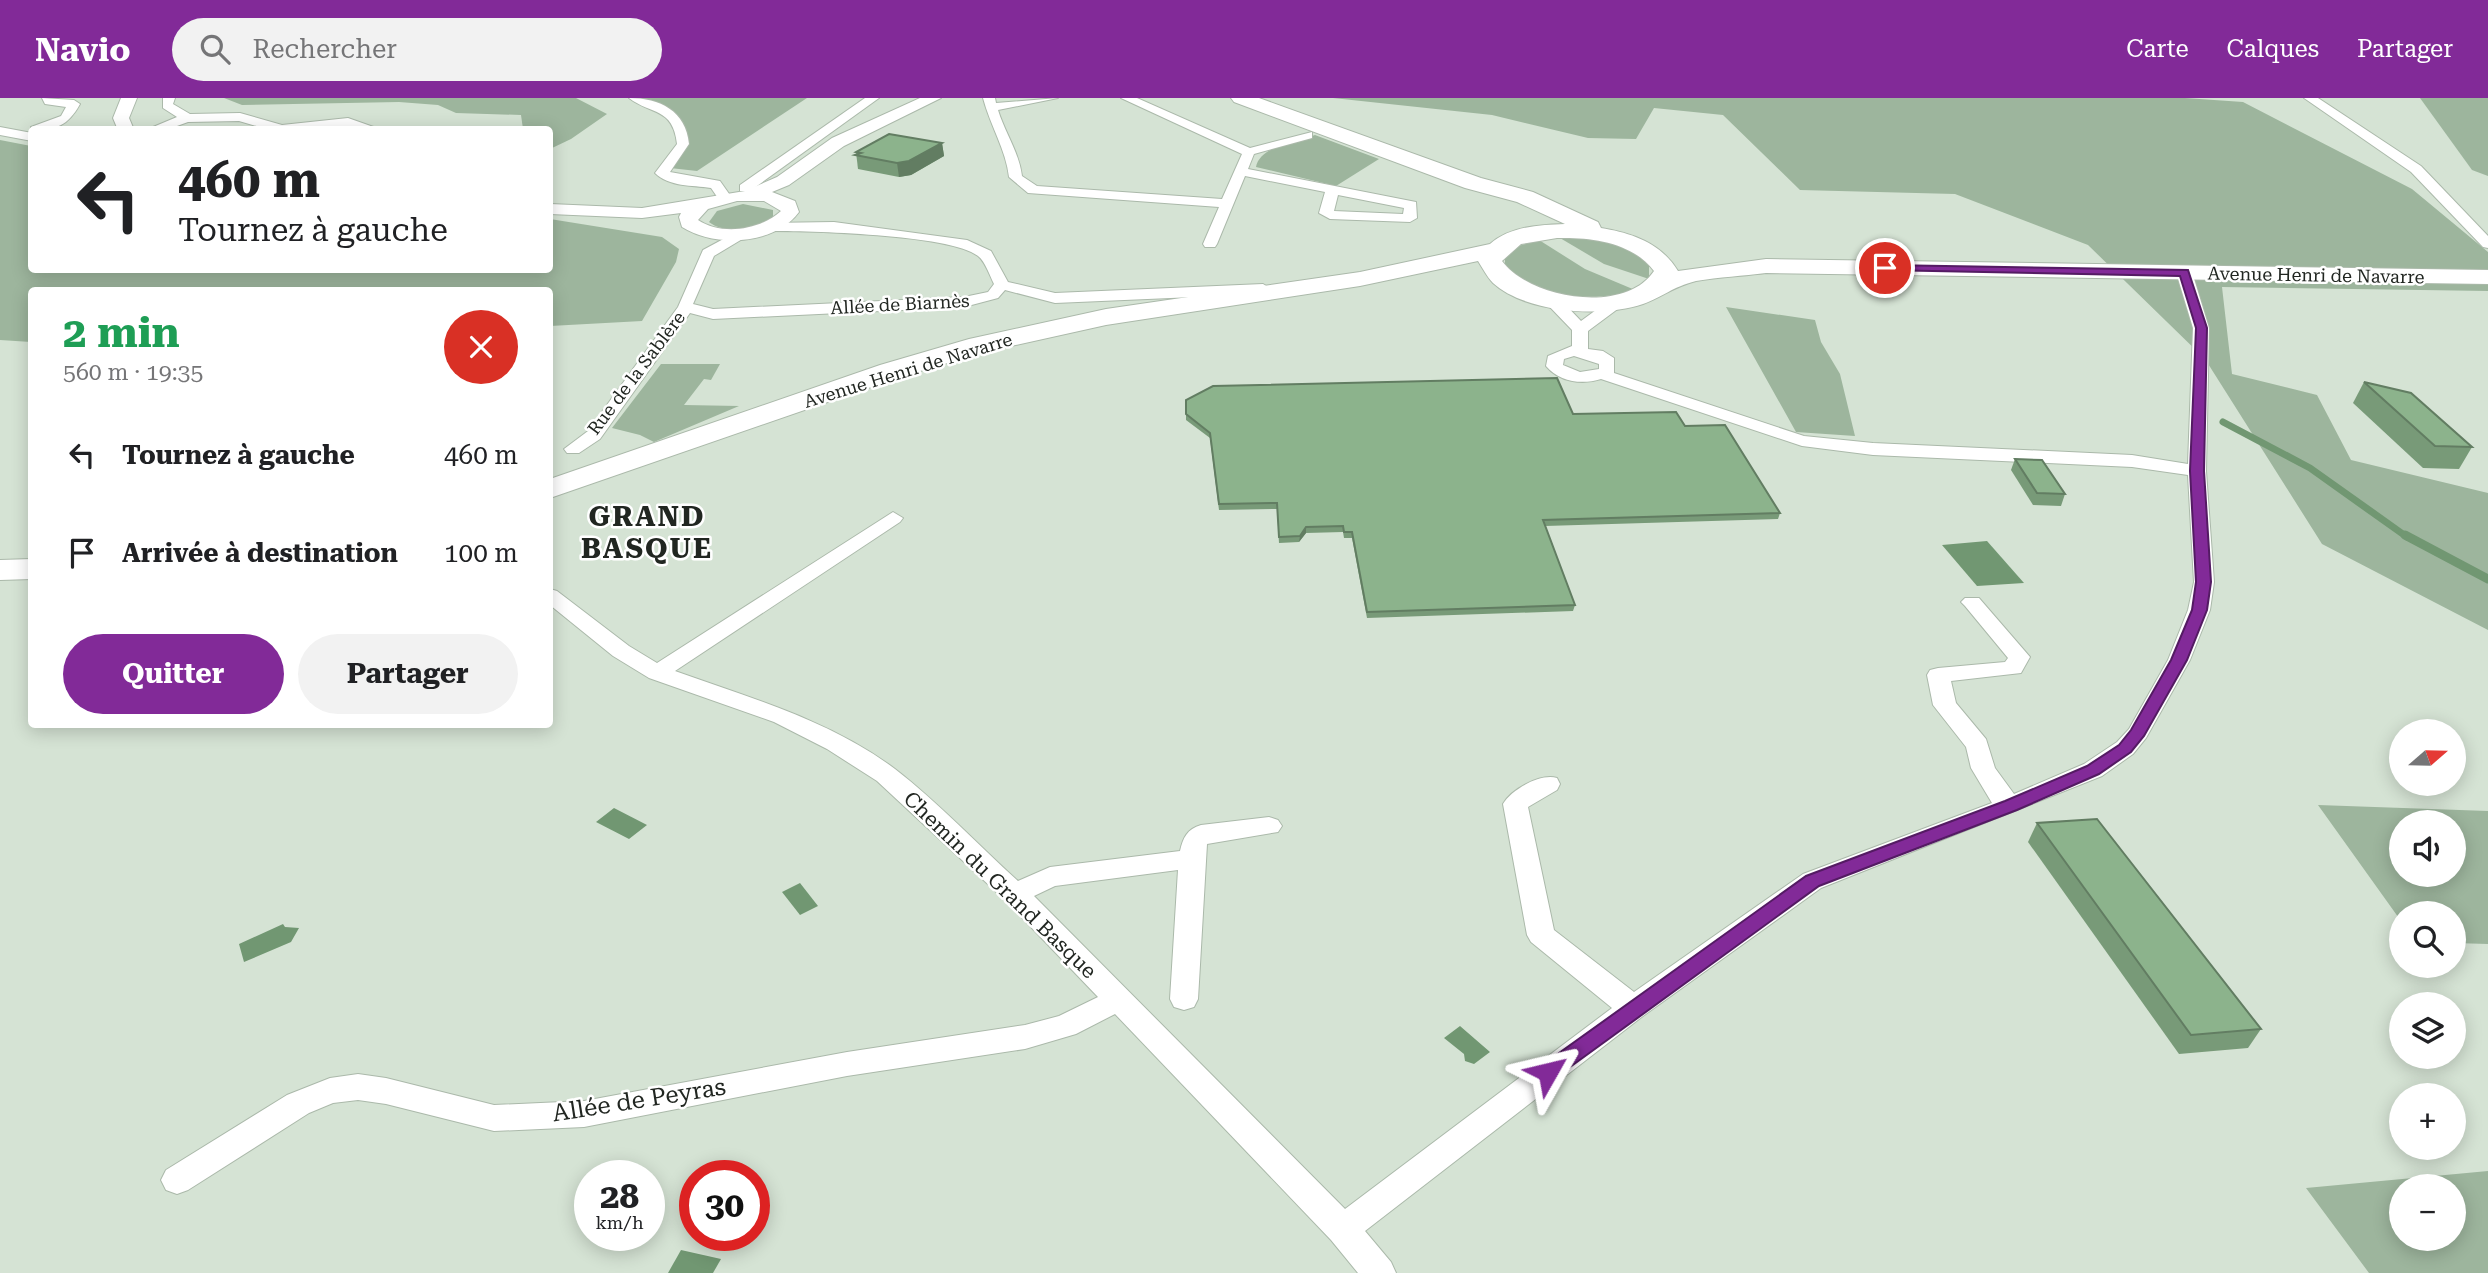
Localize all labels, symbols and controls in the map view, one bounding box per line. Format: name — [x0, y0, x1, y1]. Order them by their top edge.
search box — [172, 18, 662, 81]
text: Navio — [35, 30, 130, 69]
icon: search — [196, 30, 234, 68]
text: Rechercher — [252, 34, 397, 64]
text: Carte — [2126, 35, 2189, 63]
text: Calques — [2227, 35, 2319, 63]
text: Partager — [2357, 35, 2453, 63]
text: 460 m — [178, 152, 320, 209]
icon: left — [63, 154, 154, 245]
text: Tournez à gauche — [178, 211, 448, 249]
pin — [1855, 238, 1915, 298]
icon: arrive — [1866, 249, 1904, 287]
street label: Avenue Henri de Navarre — [2207, 263, 2425, 287]
street label: Allée de Biarnès — [830, 290, 970, 318]
street label: Rue de la Sablère — [583, 307, 689, 439]
text: 2 min — [63, 308, 180, 357]
button: close — [444, 310, 518, 384]
street label: Avenue Henri de Navarre — [801, 328, 1015, 412]
text: 560 m · 19:35 — [63, 359, 203, 386]
icon: left — [63, 436, 101, 474]
text: Tournez à gauche — [122, 440, 355, 470]
text: 460 m — [444, 440, 518, 470]
district label: GRAND BASQUE — [581, 500, 713, 565]
icon: arrive — [63, 534, 101, 572]
text: Arrivée à destination — [122, 538, 398, 568]
text: 100 m — [444, 538, 518, 568]
button: Quitter — [63, 634, 284, 714]
button: Partager — [298, 634, 518, 714]
north arrow — [2389, 719, 2466, 796]
map controls — [2389, 719, 2466, 1251]
street label: Chemin du Grand Basque — [899, 787, 1101, 983]
button: sound — [2389, 810, 2466, 887]
button: search — [2389, 901, 2466, 978]
button: layers — [2389, 992, 2466, 1069]
position arrow — [1511, 1035, 1585, 1109]
street label: Allée de Peyras — [550, 1072, 728, 1128]
button: + — [2389, 1083, 2466, 1160]
speed limit sign: 30 — [679, 1160, 770, 1251]
button: − — [2389, 1174, 2466, 1251]
text: 28 — [600, 1176, 639, 1217]
text: km/h — [595, 1212, 644, 1233]

